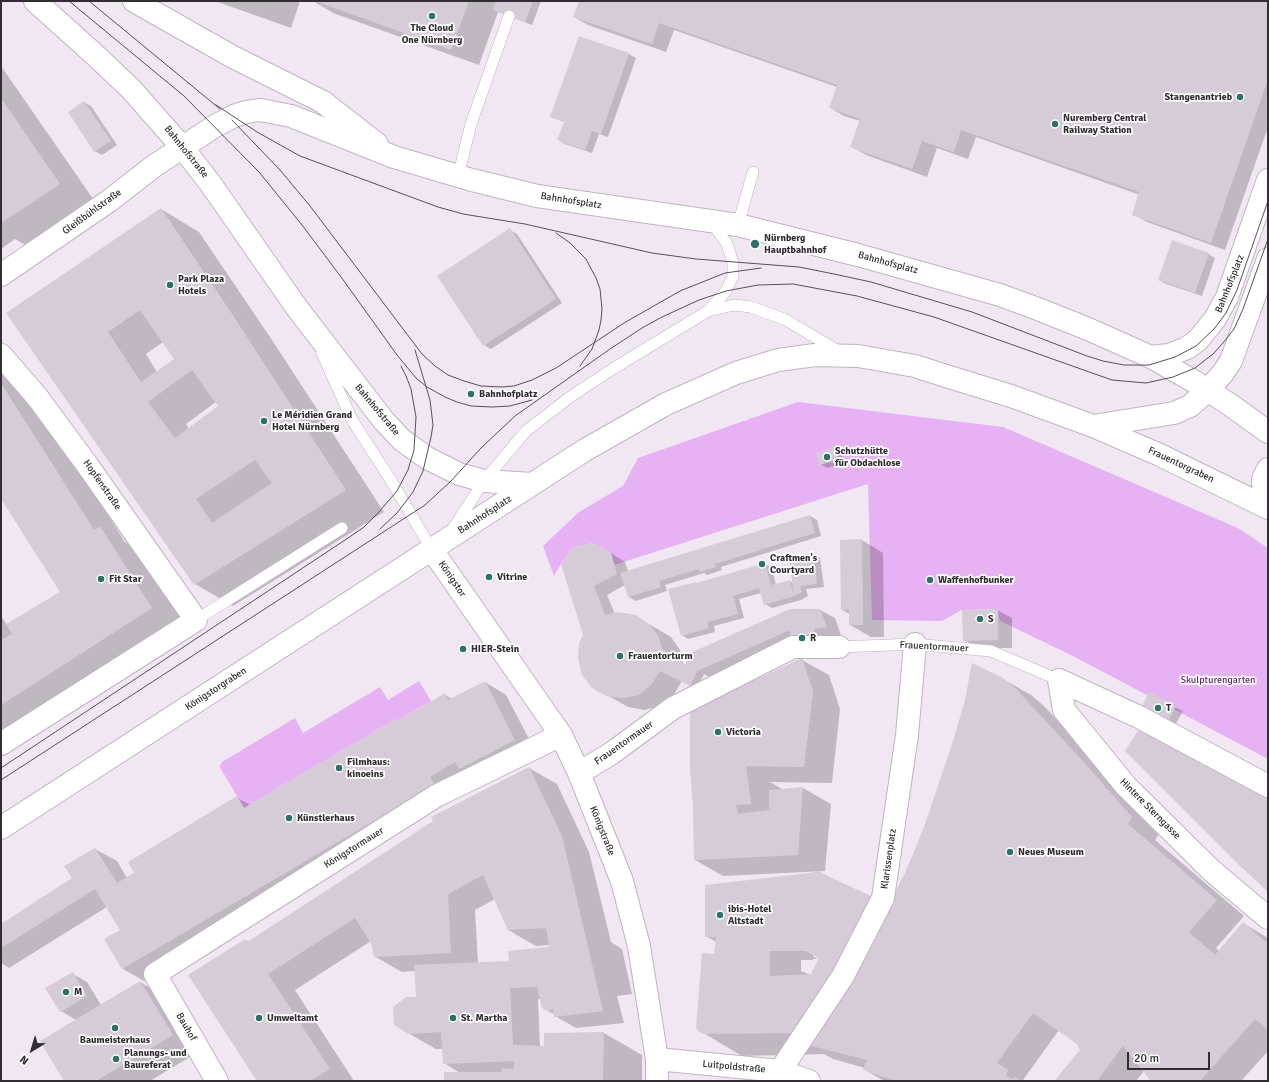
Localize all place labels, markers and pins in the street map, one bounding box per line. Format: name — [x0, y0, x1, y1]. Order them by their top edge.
marker: The Cloud One Nürnberg — [427, 11, 437, 21]
place label: The Cloud One Nürnberg — [402, 22, 462, 46]
place label: Stangenantrieb — [1164, 91, 1232, 103]
marker: Stangenantrieb — [1235, 92, 1245, 102]
place label: Nuremberg Central Railway Station — [1063, 112, 1146, 136]
marker: Nuremberg Central Railway Station — [1050, 119, 1060, 129]
place label: Nürnberg Hauptbahnhof — [764, 232, 826, 256]
marker: Nürnberg Hauptbahnhof — [749, 238, 761, 250]
place label: Park Plaza Hotels — [178, 273, 224, 296]
marker: Park Plaza Hotels — [165, 280, 175, 290]
place label: Bahnhofplatz — [479, 388, 537, 400]
marker: Bahnhofplatz — [466, 389, 476, 399]
place label: Le Méridien Grand Hotel Nürnberg — [272, 409, 352, 432]
marker: Le Méridien Grand Hotel Nürnberg — [259, 416, 269, 426]
place label: Schutzhütte für Obdachlose — [835, 445, 901, 468]
marker: Schutzhütte für Obdachlose — [822, 452, 832, 462]
place label: Craftmen's Courtyard — [770, 552, 817, 576]
marker: Craftmen's Courtyard — [757, 559, 767, 569]
place label: Vitrine — [497, 571, 527, 583]
marker: Vitrine — [484, 572, 494, 582]
place label: Fit Star — [109, 573, 142, 585]
marker: Fit Star — [96, 574, 106, 584]
place label: Waffenhofbunker — [938, 574, 1013, 586]
marker: Waffenhofbunker — [925, 575, 935, 585]
place label: S — [988, 613, 994, 625]
marker: S — [975, 614, 985, 624]
place label: R — [810, 632, 816, 644]
marker: R — [797, 633, 807, 643]
place label: HIER-Stein — [471, 643, 519, 655]
marker: HIER-Stein — [458, 644, 468, 654]
place label: Frauentorturm — [628, 650, 693, 662]
marker: Frauentorturm — [615, 651, 625, 661]
place label: T — [1166, 702, 1171, 714]
marker: T — [1153, 703, 1163, 713]
place label: Victoria — [726, 726, 761, 738]
marker: Victoria — [713, 727, 723, 737]
place label: Filmhaus: kinoeins — [347, 756, 390, 780]
marker: Filmhaus: kinoeins — [334, 763, 344, 773]
place label: Künstlerhaus — [297, 812, 355, 824]
marker: Künstlerhaus — [284, 813, 294, 823]
place label: Neues Museum — [1018, 846, 1084, 858]
marker: Neues Museum — [1005, 847, 1015, 857]
place label: ibis-Hotel Altstadt — [728, 903, 771, 926]
marker: ibis-Hotel Altstadt — [715, 910, 725, 920]
place label: M — [74, 986, 82, 998]
marker: M — [61, 987, 71, 997]
place label: Umweltamt — [267, 1012, 318, 1024]
place label: St. Martha — [461, 1012, 507, 1024]
marker: Umweltamt — [254, 1013, 264, 1023]
marker: St. Martha — [448, 1013, 458, 1023]
marker: Baumeisterhaus — [110, 1023, 120, 1033]
place label: Baumeisterhaus — [80, 1034, 150, 1046]
place label: Planungs- und Baureferat — [124, 1047, 187, 1070]
marker: Planungs- und Baureferat — [111, 1054, 121, 1064]

